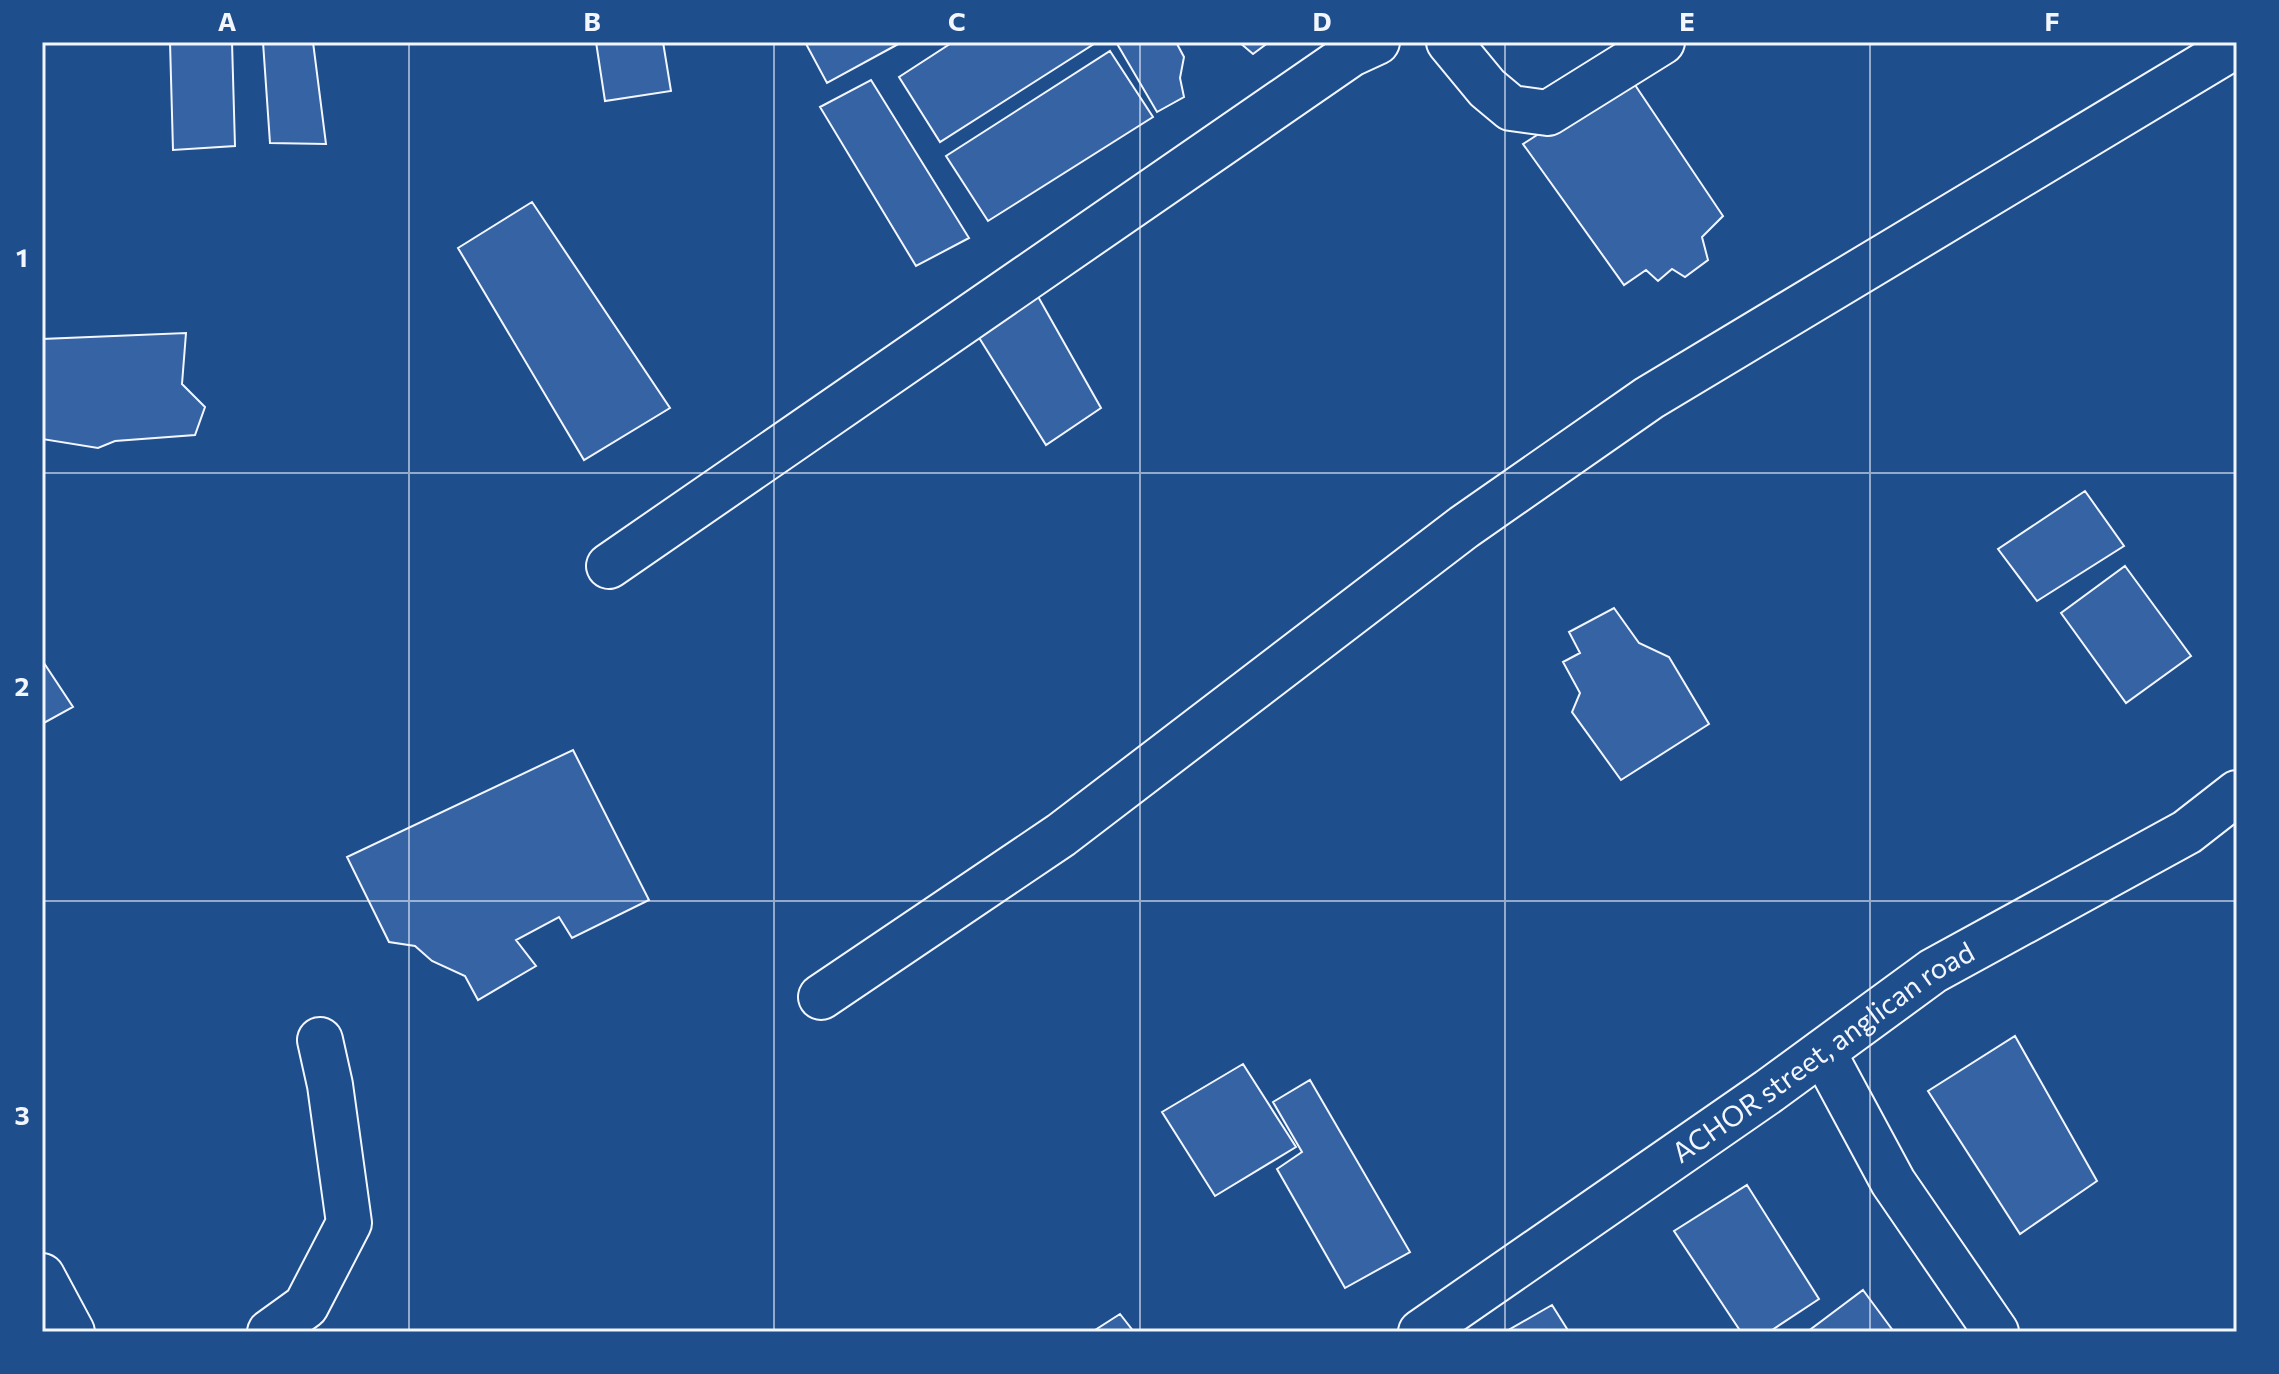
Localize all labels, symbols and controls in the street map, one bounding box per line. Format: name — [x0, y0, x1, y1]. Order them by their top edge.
text: A — [218, 5, 237, 36]
text: B — [583, 5, 601, 36]
text: C — [948, 5, 966, 36]
text: D — [1312, 5, 1332, 36]
text: E — [1679, 5, 1695, 36]
text: F — [2044, 5, 2060, 36]
text: 1 — [16, 241, 28, 272]
text: 2 — [15, 670, 29, 701]
street label: ACHOR street, anglican road — [1665, 934, 1980, 1169]
text: 3 — [14, 1099, 30, 1130]

